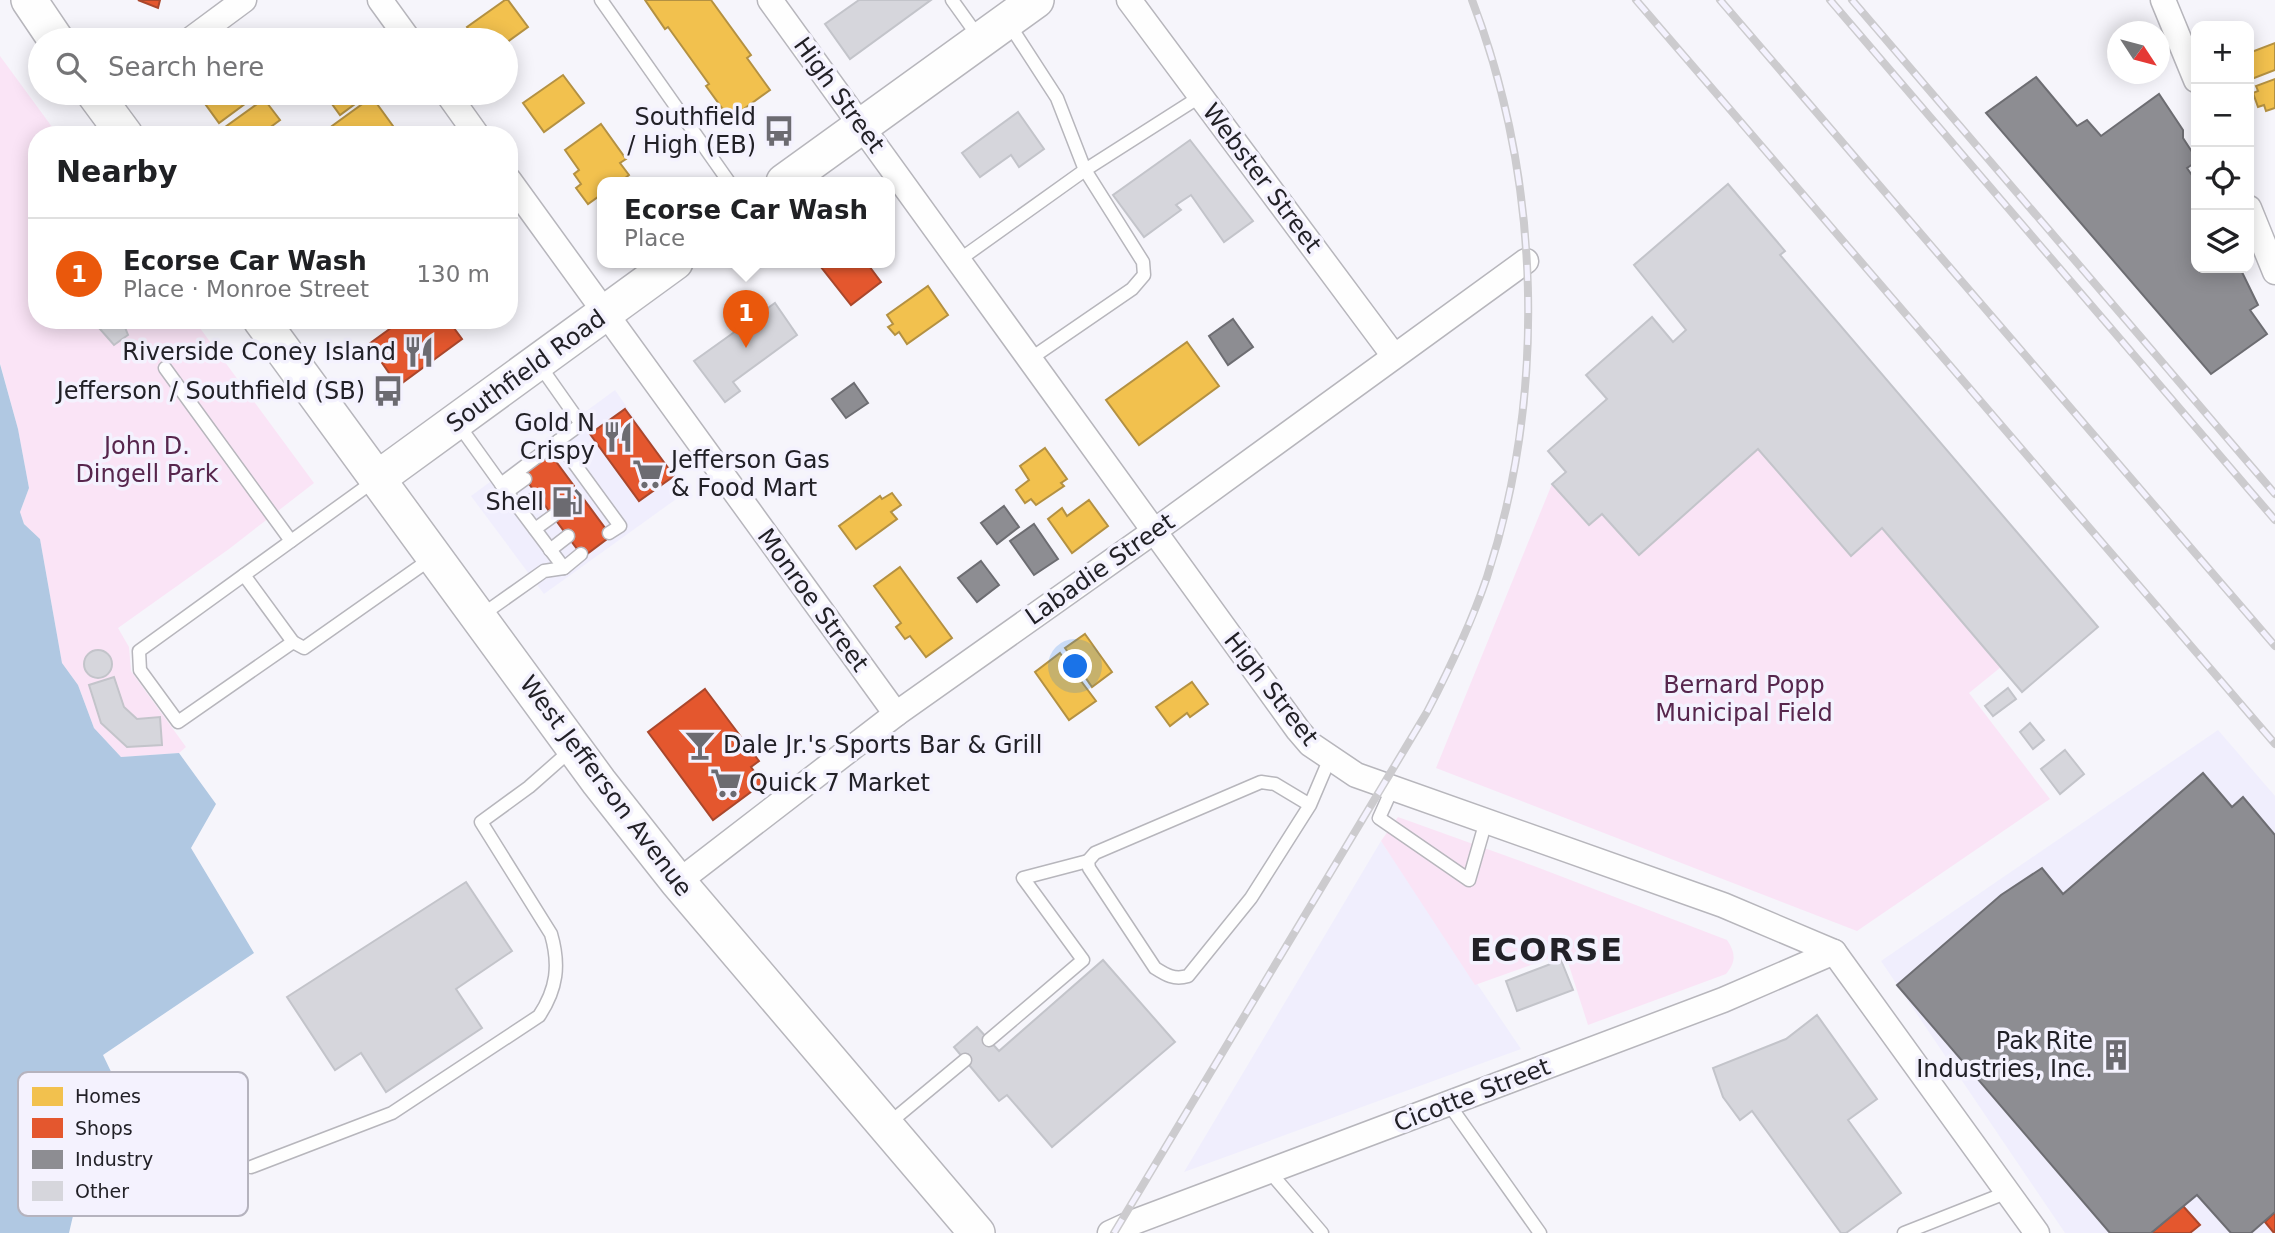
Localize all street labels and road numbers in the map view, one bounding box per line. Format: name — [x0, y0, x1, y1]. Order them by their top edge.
street label: High Street — [788, 32, 890, 158]
street label: Webster Street — [1197, 98, 1327, 258]
street label: Southfield Road — [441, 304, 611, 438]
street label: Labadie Street — [1020, 507, 1180, 631]
street label: Monroe Street — [752, 523, 874, 677]
street label: High Street — [1218, 627, 1324, 751]
street label: West Jefferson Avenue — [514, 670, 698, 902]
street label: Cicotte Street — [1390, 1052, 1554, 1138]

